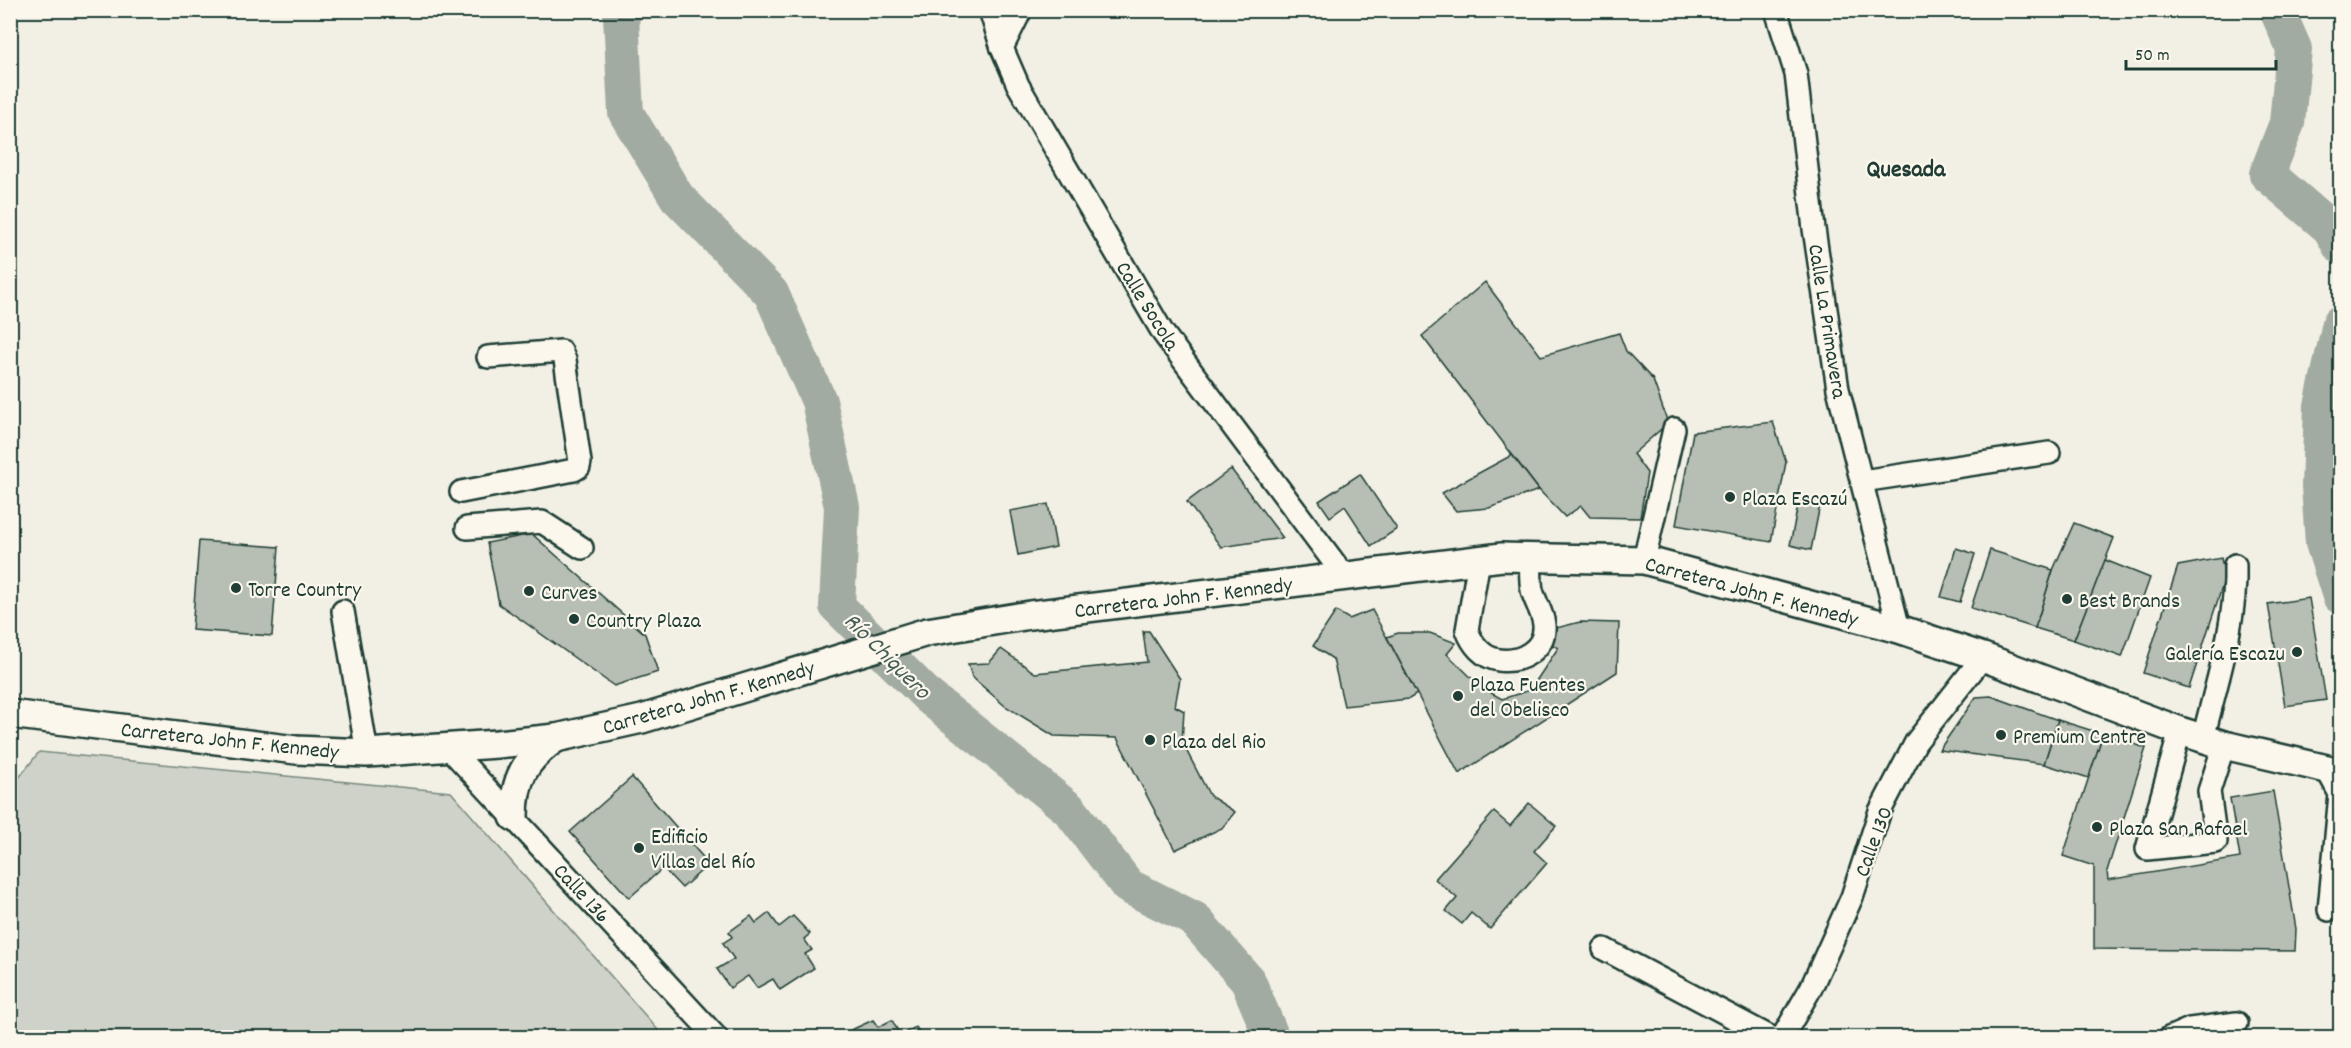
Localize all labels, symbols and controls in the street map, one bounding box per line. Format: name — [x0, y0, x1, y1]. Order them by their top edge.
scale bar — [2126, 33, 2276, 71]
text: 50 m — [2135, 44, 2170, 69]
district label: Quesada — [1867, 154, 1946, 188]
street label: Calle La Primavera — [1798, 242, 1853, 402]
street label: Calle Socola — [1106, 256, 1186, 358]
place label: Plaza Escazú — [1742, 485, 1848, 516]
marker: Plaza Escazú — [1723, 490, 1737, 504]
street label: Carretera John F. Kennedy — [1641, 550, 1862, 637]
street label: Carretera John F. Kennedy — [1073, 571, 1295, 628]
place label: Torre Country — [248, 576, 362, 607]
place label: Curves — [541, 579, 598, 610]
marker: Torre Country — [229, 581, 243, 595]
marker: Curves — [522, 584, 536, 598]
place label: Best Brands — [2079, 587, 2180, 618]
marker: Best Brands — [2060, 592, 2074, 606]
water label: Río Chiquero — [835, 606, 938, 709]
place label: Country Plaza — [586, 607, 701, 638]
marker: Country Plaza — [567, 612, 581, 626]
place label: Galería Escazu — [2165, 640, 2285, 671]
marker: Galería Escazu — [2290, 645, 2304, 659]
street label: Carretera John F. Kennedy — [599, 654, 820, 744]
place label: Plaza Fuentes del Obelisco — [1470, 671, 1585, 727]
marker: Plaza Fuentes del Obelisco — [1451, 689, 1465, 703]
street label: Carretera John F. Kennedy — [119, 716, 341, 769]
place label: Premium Centre — [2013, 723, 2146, 754]
place label: Plaza del Rio — [1162, 728, 1266, 759]
marker: Premium Centre — [1994, 728, 2008, 742]
marker: Plaza del Rio — [1143, 733, 1157, 747]
street label: Calle 130 — [1848, 803, 1902, 882]
place label: Plaza San Rafael — [2109, 815, 2248, 846]
marker: Plaza San Rafael — [2090, 820, 2104, 834]
place label: Edificio Villas del Río — [651, 823, 756, 879]
marker: Edificio Villas del Río — [632, 841, 646, 855]
street label: Calle 136 — [545, 858, 616, 931]

